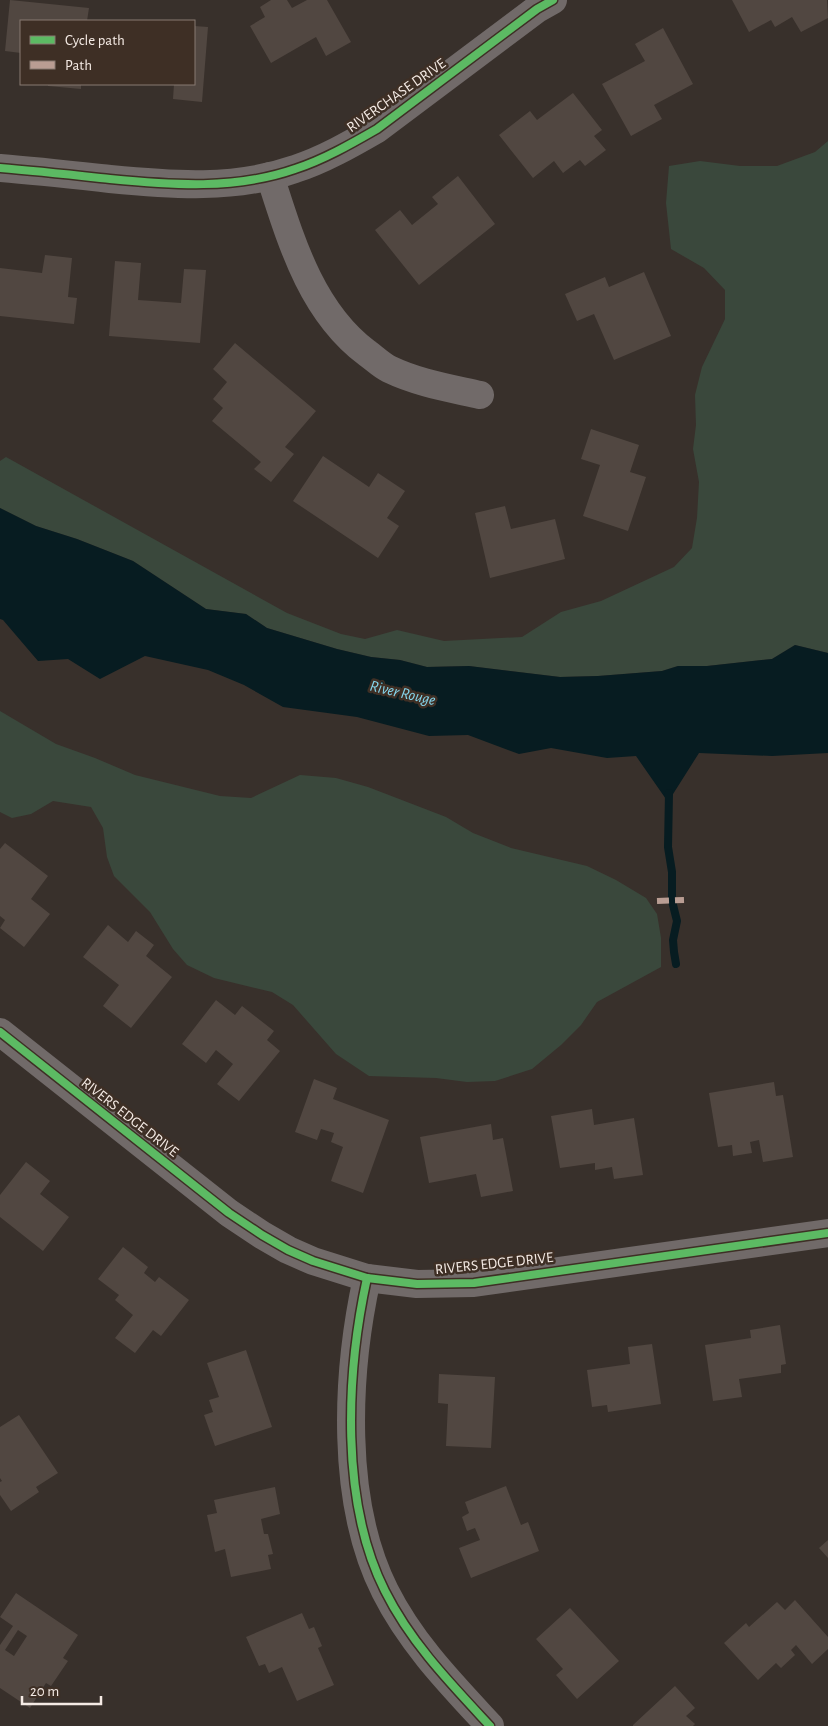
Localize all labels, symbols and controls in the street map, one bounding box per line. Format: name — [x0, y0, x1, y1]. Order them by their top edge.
legend — [20, 20, 195, 85]
text: Cycle path — [65, 33, 125, 48]
street label: RIVERCHASE DRIVE — [344, 56, 448, 135]
text: Path — [65, 58, 92, 73]
water label: River Rouge — [368, 678, 437, 708]
street label: RIVERS EDGE DRIVE — [78, 1075, 181, 1160]
street label: RIVERS EDGE DRIVE — [434, 1250, 554, 1277]
scale bar — [22, 1674, 101, 1706]
text: 20 m — [30, 1684, 59, 1699]

